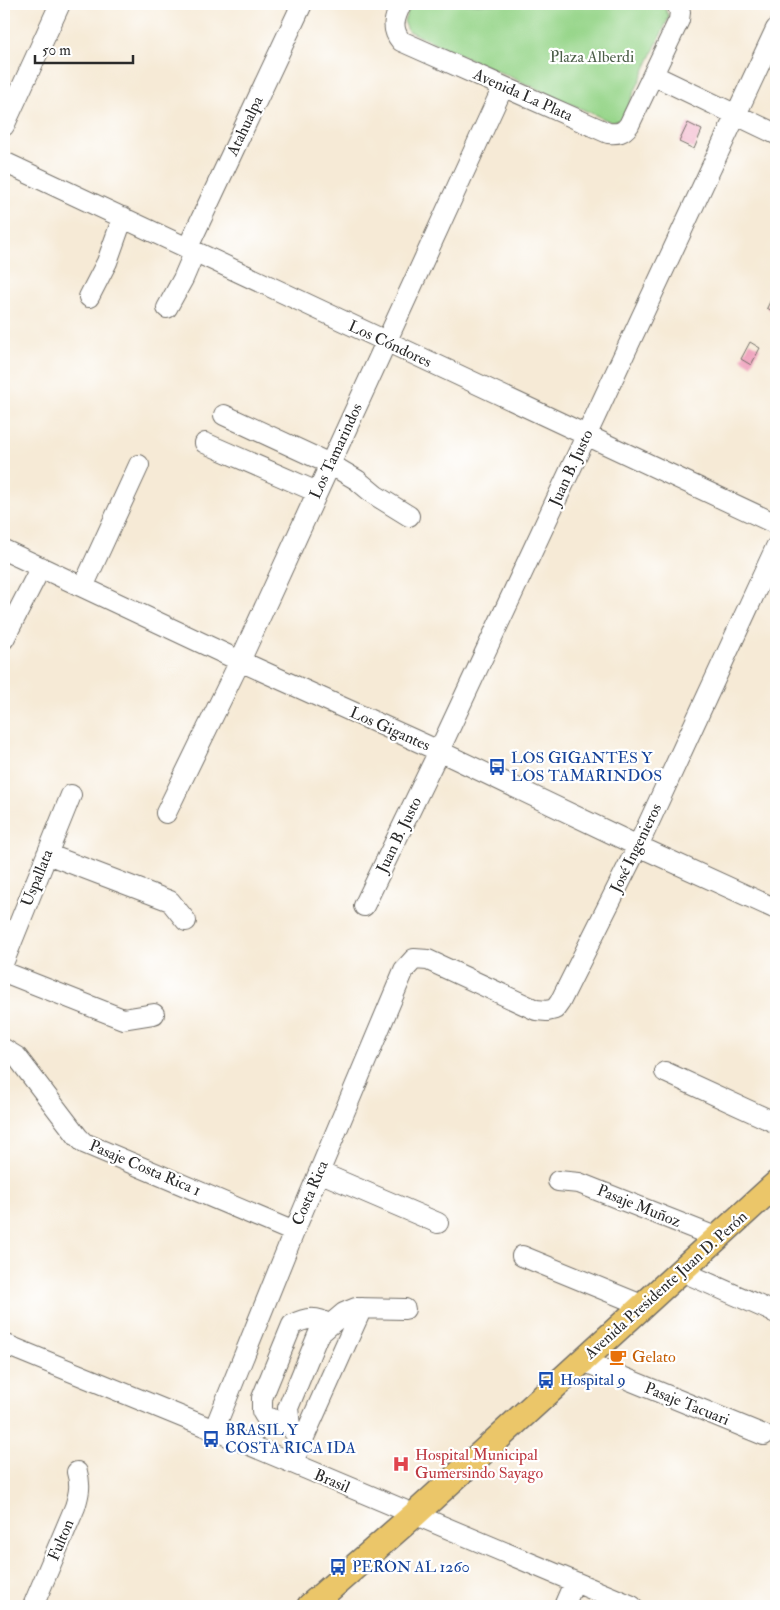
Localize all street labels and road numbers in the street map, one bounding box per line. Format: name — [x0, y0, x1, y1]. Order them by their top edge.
street label: Avenida La Plata — [469, 64, 576, 126]
street label: Atahualpa — [222, 92, 269, 160]
street label: Los Cóndores — [345, 316, 435, 372]
street label: Los Tamarindos — [305, 400, 367, 502]
street label: Juan B. Justo — [544, 426, 598, 511]
street label: Los Gigantes — [347, 702, 433, 756]
street label: Juan B. Justo — [372, 793, 427, 878]
street label: José Ingenieros — [605, 800, 667, 897]
street label: Uspallata — [17, 846, 59, 910]
street label: Pasaje Costa Rica 1 — [86, 1136, 204, 1200]
street label: Costa Rica — [287, 1157, 333, 1229]
street label: Pasaje Muñoz — [594, 1180, 684, 1232]
street label: Avenida Presidente Juan D. Perón — [580, 1207, 752, 1365]
street label: Pasaje Tacuari — [642, 1378, 732, 1430]
street label: Brasil — [311, 1465, 353, 1497]
street label: Fulton — [43, 1516, 79, 1564]

